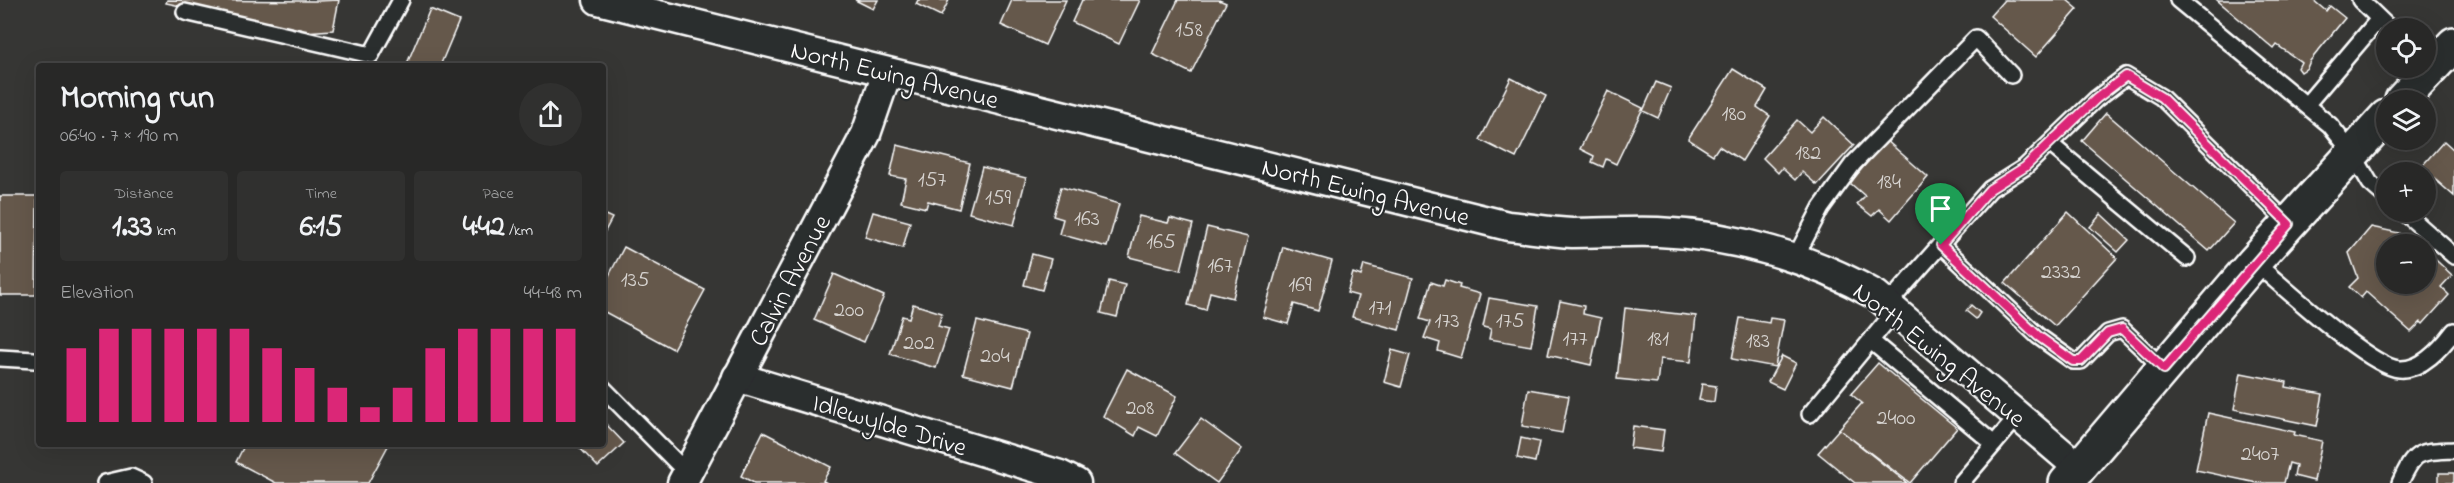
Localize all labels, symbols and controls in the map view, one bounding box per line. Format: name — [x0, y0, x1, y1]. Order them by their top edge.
house number: 158 — [1175, 15, 1203, 47]
map controls — [2376, 18, 2436, 294]
button: locate — [2376, 18, 2436, 78]
street label: North Ewing Avenue — [786, 33, 1003, 121]
text: Morning run — [60, 75, 214, 123]
button: share — [519, 83, 582, 146]
button: layers — [2376, 90, 2436, 150]
house number: 180 — [1722, 99, 1746, 131]
text: 06:40 · 7 × 190 m — [60, 122, 179, 151]
house number: 182 — [1795, 138, 1821, 170]
street label: North Ewing Avenue — [1257, 150, 1474, 238]
button: + — [2376, 162, 2436, 222]
house number: 157 — [918, 165, 946, 197]
house number: 184 — [1877, 167, 1901, 199]
text: Distance — [115, 182, 173, 206]
text: Time — [305, 182, 337, 206]
text: Pace — [482, 182, 514, 206]
house number: 159 — [985, 183, 1011, 215]
pin — [1915, 183, 1966, 245]
icon: arrive — [1924, 192, 1957, 225]
house number: 163 — [1074, 204, 1100, 236]
text: 1.33 — [112, 206, 153, 250]
text: 6:15 — [300, 206, 342, 250]
text: 4:42 — [463, 206, 505, 250]
street label: Calvin Avenue — [741, 208, 842, 354]
text: km — [153, 219, 176, 243]
text: /km — [505, 219, 533, 243]
house number: 165 — [1146, 227, 1176, 259]
button: − — [2376, 234, 2436, 294]
house number: 167 — [1207, 251, 1233, 283]
house number: 2332 — [2041, 257, 2081, 289]
house number: 135 — [621, 265, 649, 297]
house number: 169 — [1288, 270, 1312, 302]
street label: North Ewing Avenue — [1843, 275, 2033, 438]
text: Elevation — [60, 279, 134, 308]
text: 44–48 m — [524, 279, 582, 308]
house number: 171 — [1368, 293, 1392, 325]
house number: 200 — [834, 295, 864, 327]
house number: 173 — [1434, 306, 1460, 338]
house number: 175 — [1496, 306, 1524, 338]
house number: 177 — [1562, 324, 1588, 356]
house number: 181 — [1647, 324, 1669, 356]
house number: 183 — [1746, 326, 1770, 358]
house number: 202 — [903, 328, 935, 360]
house number: 204 — [980, 341, 1010, 373]
street label: Idlewylde Drive — [807, 385, 971, 468]
house number: 208 — [1126, 393, 1154, 425]
house number: 2400 — [1876, 403, 1916, 435]
house number: 2407 — [2241, 439, 2279, 471]

